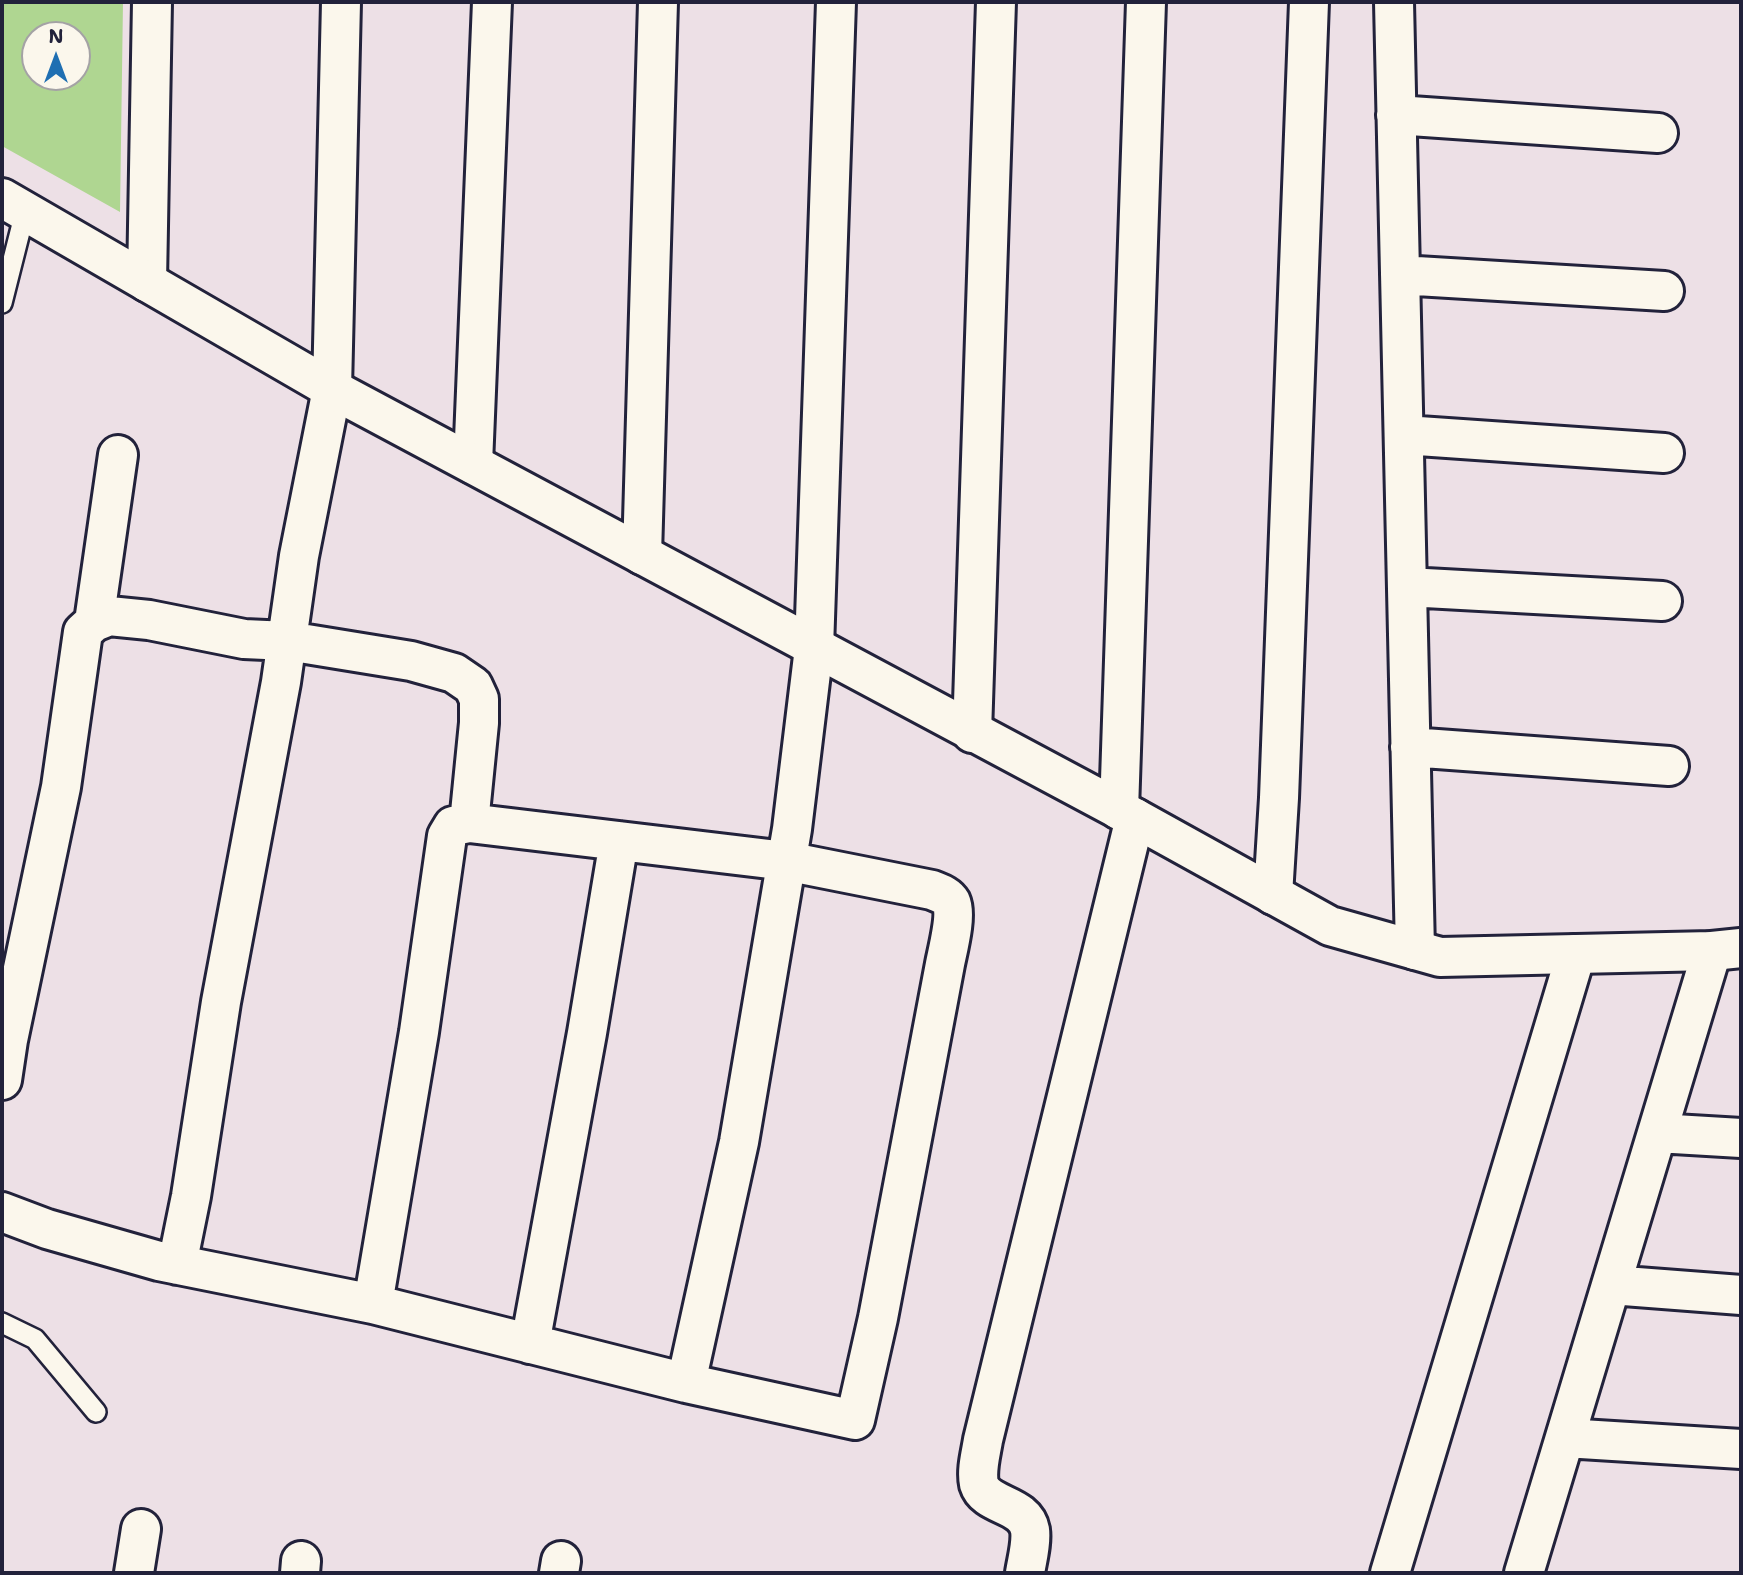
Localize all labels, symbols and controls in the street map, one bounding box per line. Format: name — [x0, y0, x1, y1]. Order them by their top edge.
north arrow — [21, 21, 91, 91]
text: N — [48, 24, 64, 49]

